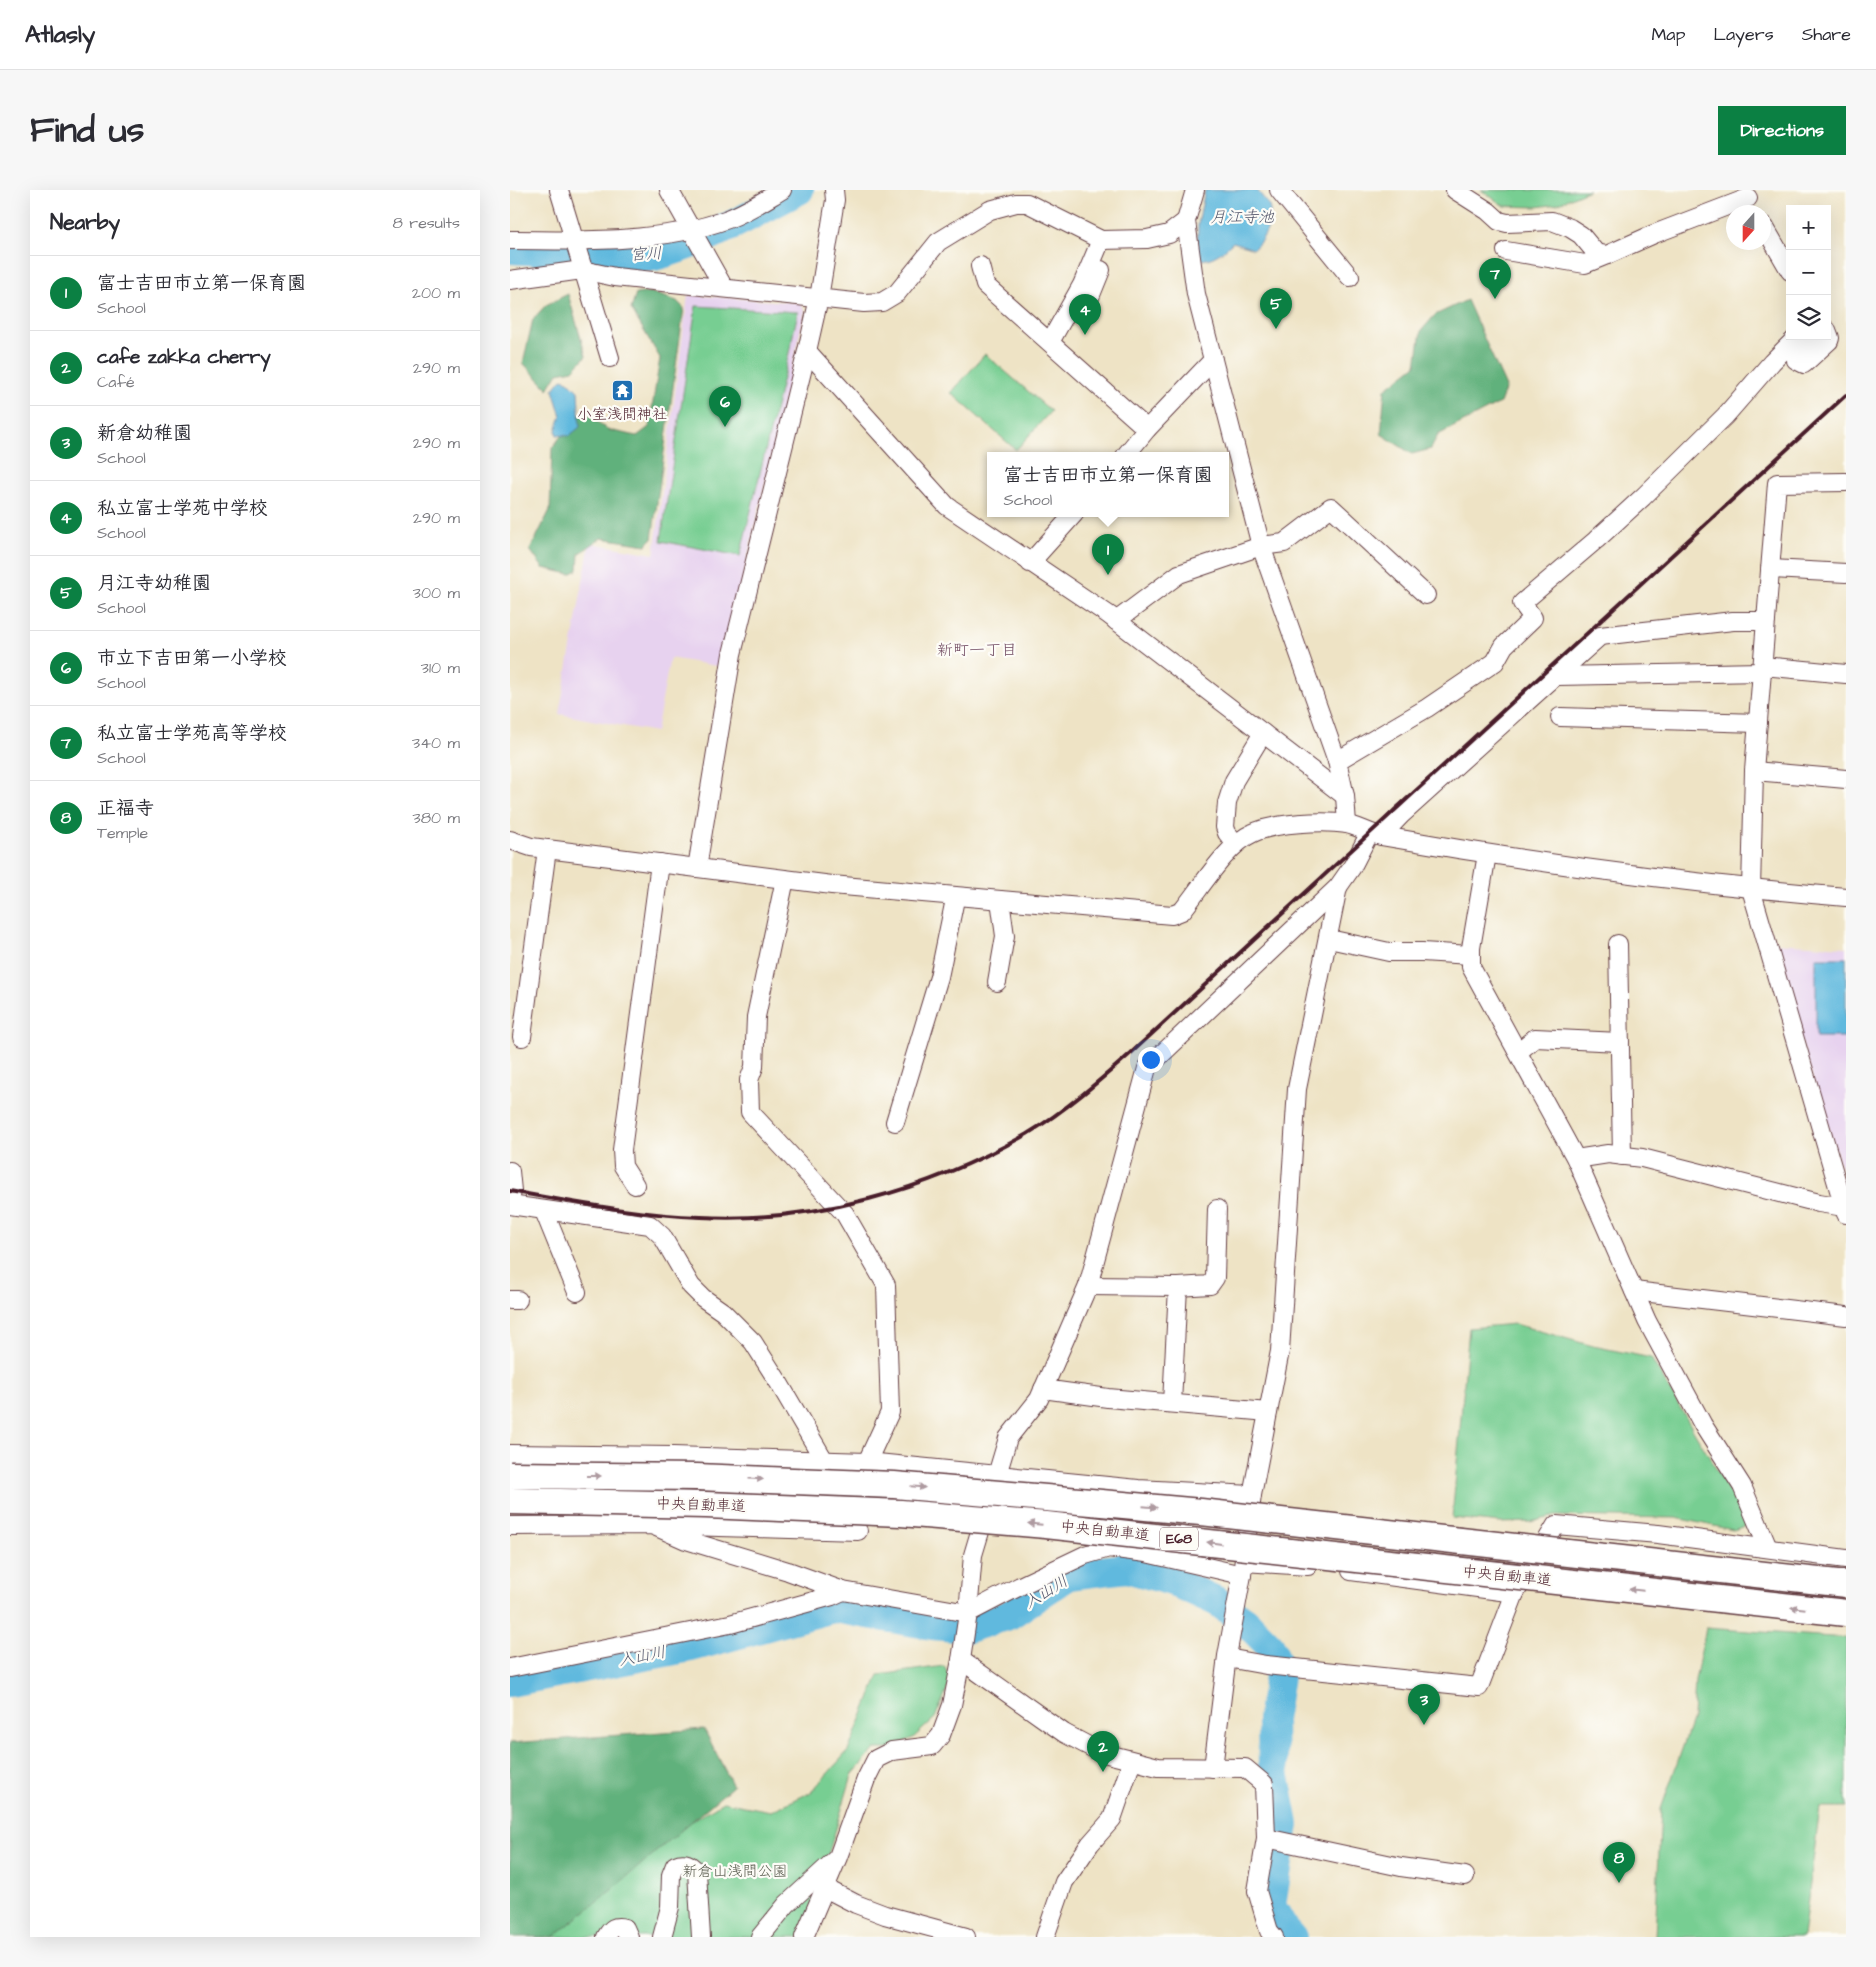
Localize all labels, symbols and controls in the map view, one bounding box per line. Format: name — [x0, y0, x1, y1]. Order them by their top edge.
text: Atlasly — [25, 18, 95, 52]
text: Map — [1651, 22, 1685, 47]
text: Layers — [1713, 22, 1774, 47]
text: Share — [1802, 22, 1851, 47]
text: Find us — [30, 106, 144, 155]
button: Directions — [1718, 106, 1846, 155]
north arrow — [1726, 205, 1771, 250]
map controls — [1786, 205, 1831, 340]
button: + — [1786, 205, 1831, 250]
water label: 月江寺池 — [1210, 206, 1275, 228]
text: Nearby — [50, 208, 120, 237]
text: 8 results — [393, 212, 460, 234]
water label: 宮川 — [629, 242, 663, 266]
button: − — [1786, 250, 1831, 295]
pin: 7 — [1479, 258, 1511, 299]
text: 富士吉田市立第一保育園 — [97, 270, 306, 297]
text: 1 — [65, 282, 67, 304]
text: 200 m — [412, 282, 460, 304]
pin: 5 — [1260, 288, 1292, 329]
pin: 4 — [1069, 294, 1101, 335]
button: layers — [1786, 295, 1831, 340]
text: School — [97, 297, 146, 319]
text: cafe zakka cherry — [97, 344, 271, 371]
text: 2 — [61, 357, 71, 379]
text: 290 m — [413, 357, 460, 379]
text: Café — [97, 371, 135, 393]
temple icon: 小室浅間神社 — [610, 379, 634, 403]
pin: 6 — [709, 386, 741, 427]
place label: 小室浅間神社 — [577, 404, 667, 425]
text: 新倉幼稚園 — [97, 420, 192, 447]
text: 3 — [62, 432, 70, 454]
text: 290 m — [413, 432, 460, 454]
text: School — [97, 447, 146, 469]
popup — [987, 452, 1229, 517]
text: 富士吉田市立第一保育園 — [1003, 462, 1213, 489]
text: School — [1003, 489, 1052, 511]
text: 私立富士学苑中学校 — [97, 495, 268, 522]
text: 4 — [61, 507, 71, 529]
text: 290 m — [413, 507, 460, 529]
text: School — [97, 522, 146, 544]
pin: 1 — [1092, 534, 1124, 575]
text: 月江寺幼稚園 — [97, 570, 211, 597]
text: 5 — [60, 582, 72, 604]
text: 300 m — [413, 582, 460, 604]
text: School — [97, 597, 146, 619]
district label: 新町一丁目 — [937, 639, 1017, 661]
text: 市立下吉田第一小学校 — [97, 645, 287, 672]
text: 6 — [61, 657, 71, 679]
text: 310 m — [421, 657, 460, 679]
text: School — [97, 672, 146, 694]
text: 私立富士学苑高等学校 — [97, 720, 287, 747]
text: 7 — [61, 732, 71, 754]
text: 340 m — [412, 732, 460, 754]
text: School — [97, 747, 146, 769]
text: 正福寺 — [97, 795, 154, 822]
text: 8 — [61, 807, 71, 829]
text: 380 m — [413, 807, 460, 829]
text: Temple — [97, 822, 148, 844]
your location — [1138, 1047, 1164, 1073]
one-way arrow — [586, 1472, 602, 1480]
one-way arrow — [748, 1476, 764, 1484]
one-way arrow — [911, 1484, 927, 1492]
street label: 中央自動車道 — [656, 1493, 746, 1517]
one-way arrow — [1142, 1503, 1158, 1511]
street label: 中央自動車道 — [1059, 1516, 1151, 1546]
one-way arrow — [1026, 1520, 1042, 1528]
road number: E68 — [1160, 1528, 1198, 1550]
one-way arrow — [1205, 1539, 1221, 1547]
street label: 中央自動車道 — [1461, 1561, 1553, 1591]
water label: 入山川 — [1020, 1570, 1072, 1614]
one-way arrow — [1628, 1586, 1644, 1594]
one-way arrow — [1789, 1604, 1805, 1612]
water label: 入山川 — [616, 1641, 668, 1671]
pin: 3 — [1408, 1684, 1440, 1725]
pin: 2 — [1087, 1731, 1119, 1772]
pin: 8 — [1603, 1842, 1635, 1883]
park label: 新倉山浅間公園 — [682, 1861, 788, 1882]

